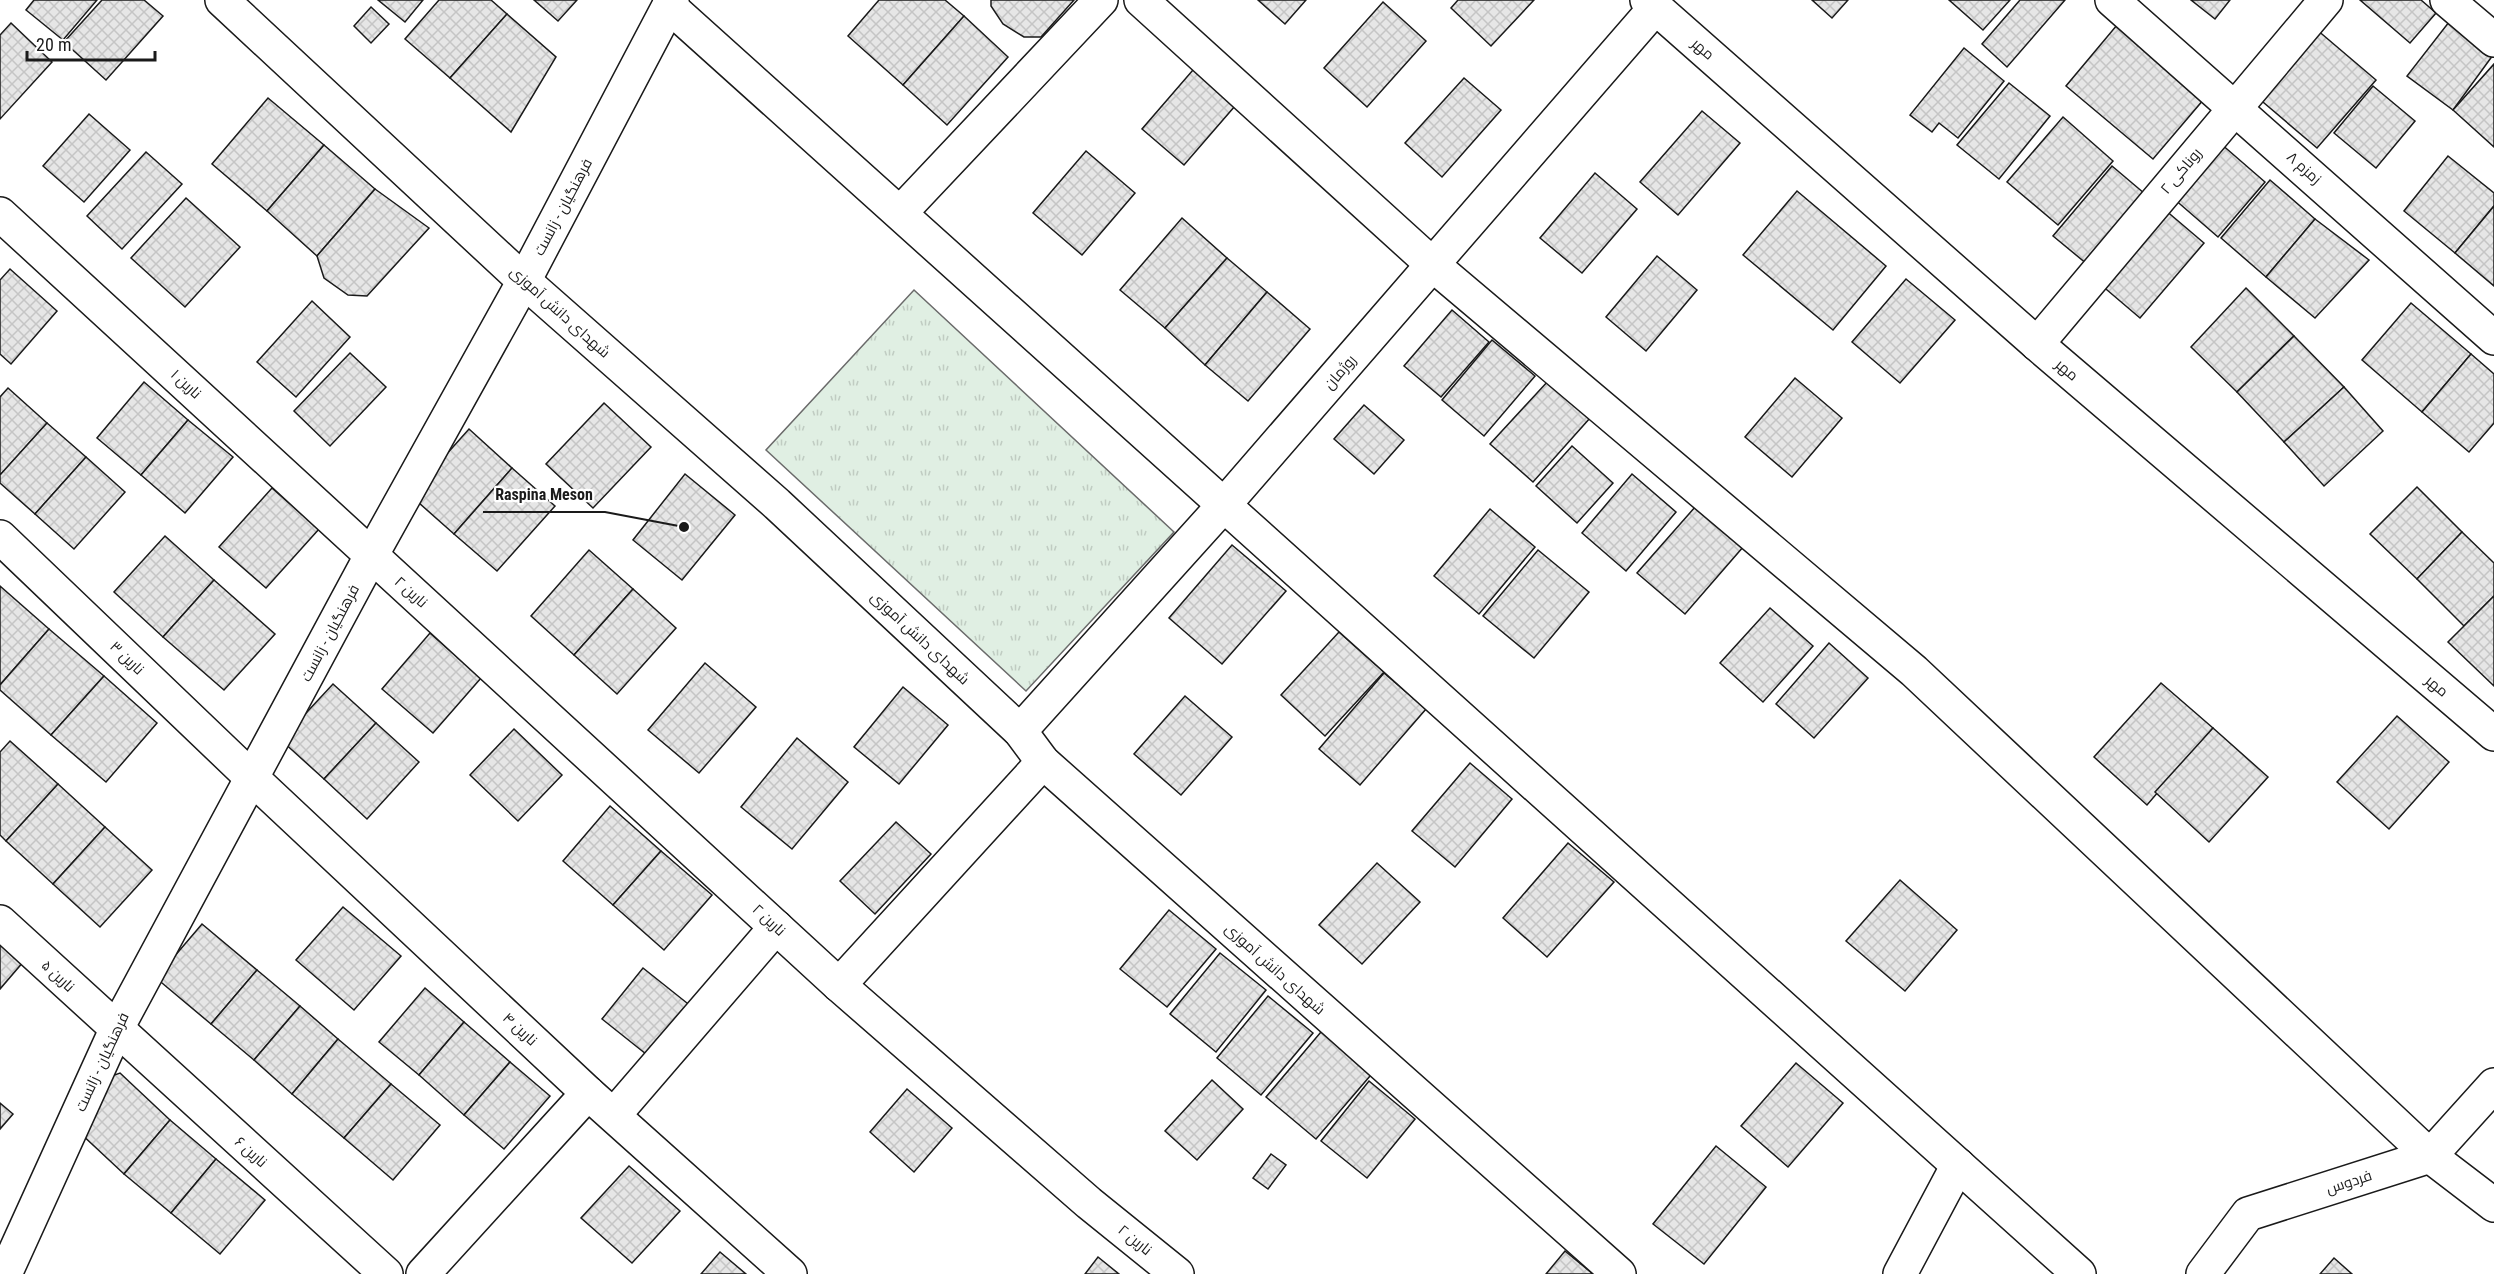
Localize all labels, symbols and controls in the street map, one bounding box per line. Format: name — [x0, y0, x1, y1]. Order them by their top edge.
scale bar — [27, 24, 154, 62]
text: 20 m — [36, 34, 71, 55]
street label: مهر — [1687, 34, 1718, 64]
street label: روناکی ۲ — [2157, 144, 2206, 198]
street label: زمزم ۸ — [2282, 148, 2325, 189]
street label: فرهنگیان - زانست — [530, 155, 597, 259]
street label: شهدای دانش آموزی — [506, 262, 614, 362]
street label: روژمان — [1320, 351, 1361, 394]
street label: مهر — [2051, 355, 2082, 385]
street label: نارین ۱ — [166, 365, 205, 403]
callout: Raspina Meson — [483, 478, 605, 512]
text: Raspina Meson — [495, 485, 593, 504]
street label: نارین ۲ — [390, 573, 431, 612]
street label: فرهنگیان - زانست — [297, 581, 364, 685]
street label: شهدای دانش آموزی — [866, 588, 973, 689]
street label: نارین ۳ — [106, 637, 148, 679]
street label: مهر — [2421, 671, 2452, 701]
street label: نارین ۲ — [748, 900, 789, 940]
street label: شهدای دانش آموزی — [1221, 919, 1329, 1019]
street label: نارین ۵ — [37, 956, 78, 996]
street label: نارین ۴ — [498, 1009, 541, 1050]
street label: فرهنگیان - زانست — [71, 1010, 134, 1115]
street label: نارین ۶ — [230, 1133, 271, 1172]
street label: فردوس — [2324, 1166, 2375, 1199]
street label: نارین ۲ — [1114, 1221, 1156, 1260]

